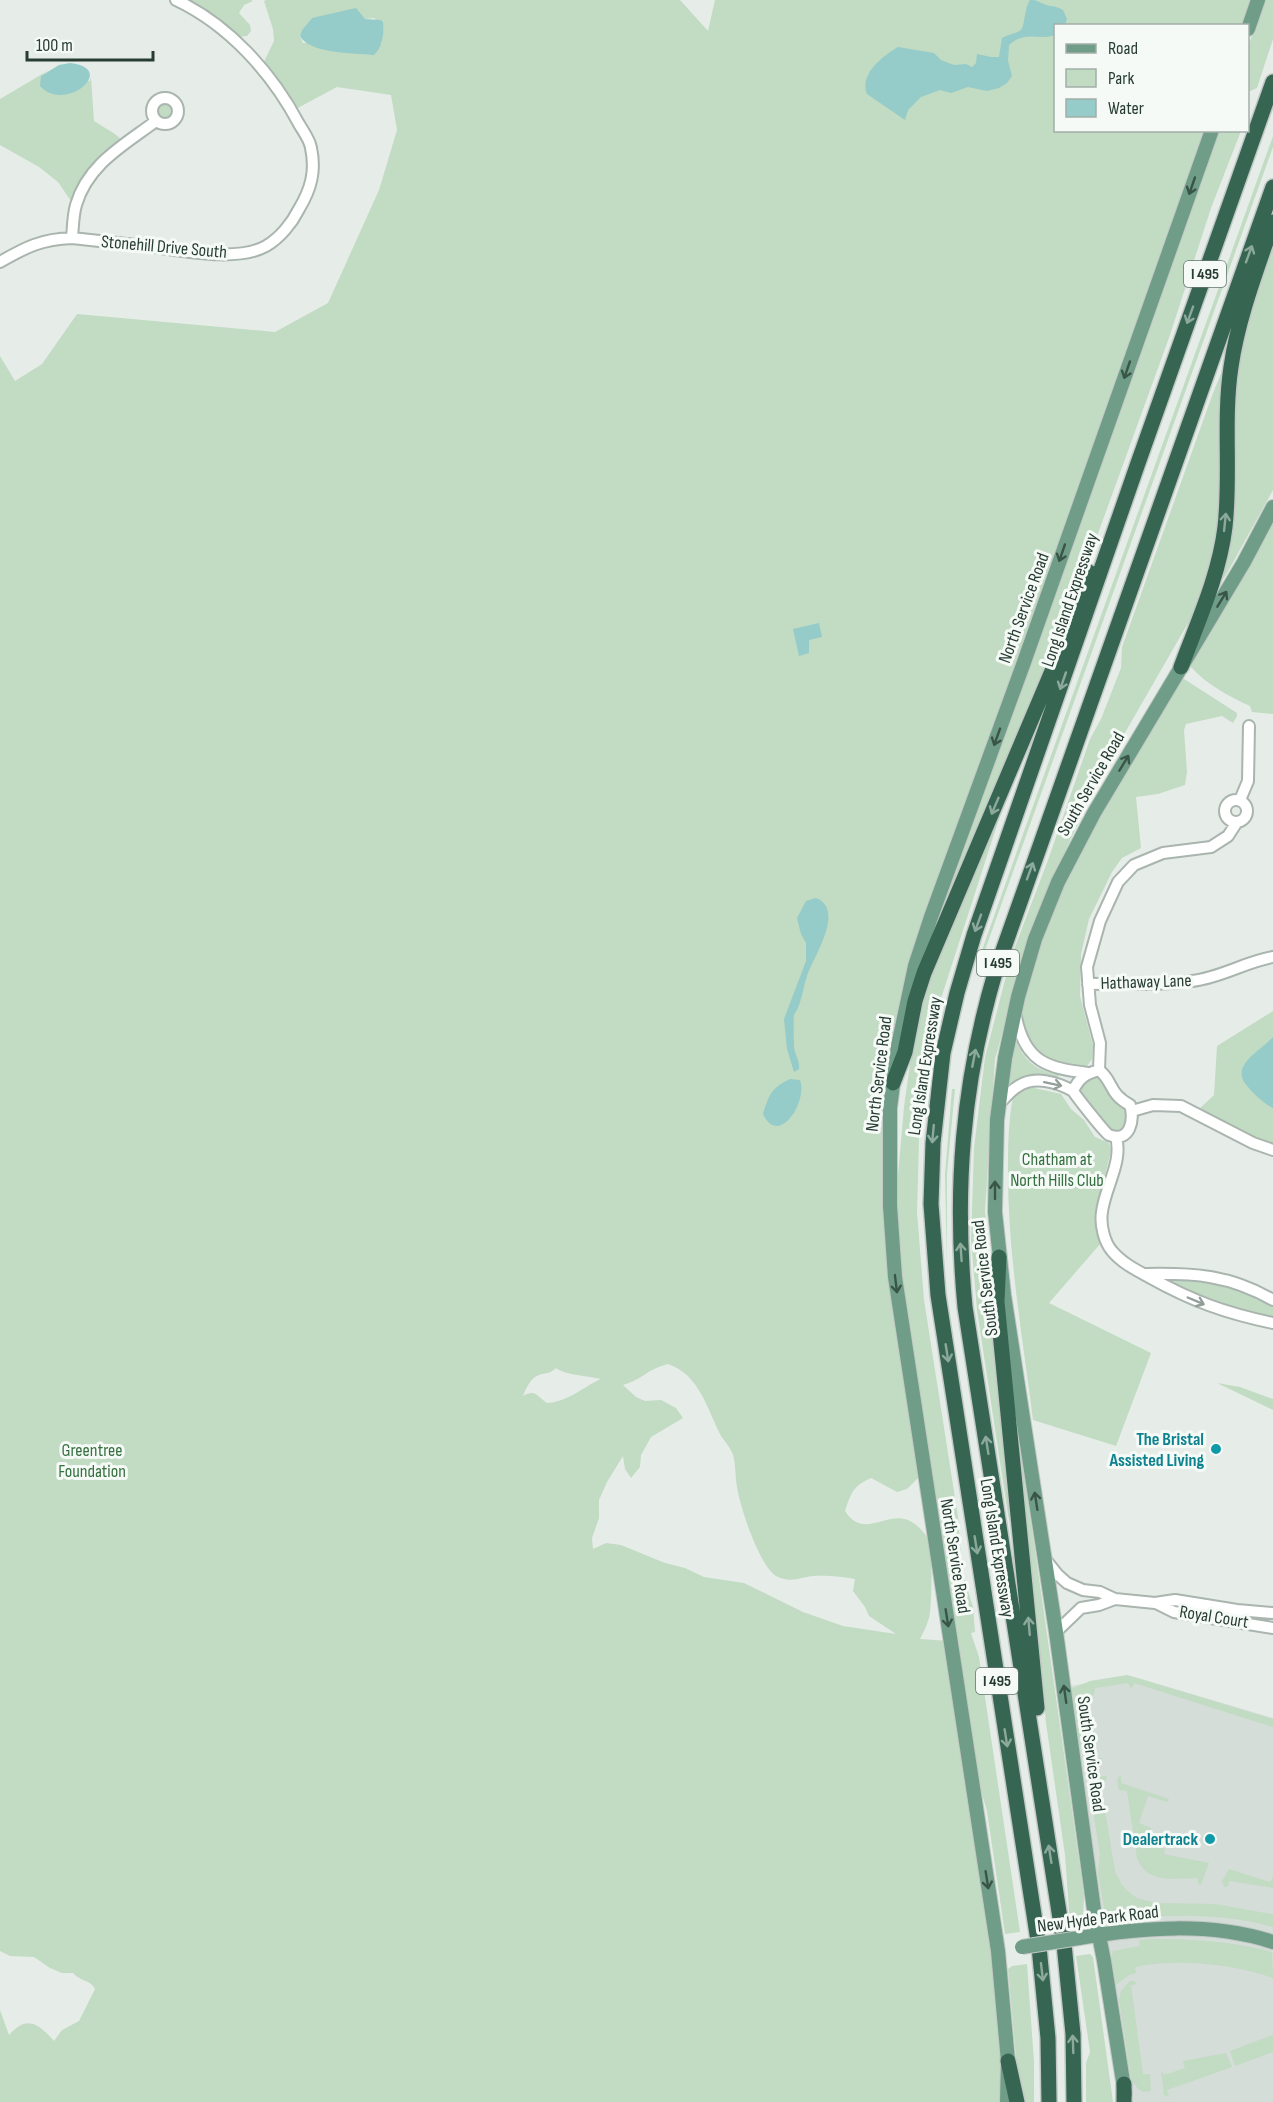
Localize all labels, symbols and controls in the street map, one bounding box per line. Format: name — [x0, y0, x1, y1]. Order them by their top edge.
scale bar — [27, 24, 153, 62]
legend — [1054, 24, 1249, 132]
text: 100 m — [36, 35, 73, 56]
text: Road — [1108, 38, 1138, 59]
text: Park — [1108, 68, 1134, 89]
text: Water — [1108, 98, 1144, 119]
one-way arrow — [1186, 176, 1197, 195]
street label: Stonehill Drive South — [100, 231, 228, 263]
one-way arrow — [1245, 245, 1256, 264]
road number: I 495 — [1184, 261, 1226, 287]
one-way arrow — [1184, 305, 1195, 324]
one-way arrow — [1121, 360, 1132, 378]
one-way arrow — [1220, 513, 1231, 533]
street label: Long Island Expressway — [1037, 530, 1103, 670]
one-way arrow — [1056, 544, 1067, 562]
street label: North Service Road — [994, 550, 1054, 666]
one-way arrow — [1216, 591, 1228, 608]
one-way arrow — [1057, 671, 1068, 690]
one-way arrow — [990, 727, 1001, 746]
street label: South Service Road — [1053, 728, 1129, 840]
one-way arrow — [1118, 755, 1130, 772]
one-way arrow — [988, 797, 1000, 815]
one-way arrow — [1025, 862, 1036, 881]
one-way arrow — [972, 913, 983, 932]
road number: I 495 — [977, 950, 1019, 976]
street label: Hathaway Lane — [1100, 970, 1192, 994]
street label: Long Island Expressway — [904, 995, 946, 1137]
street label: North Service Road — [862, 1015, 896, 1133]
one-way arrow — [969, 1048, 980, 1068]
one-way arrow — [1044, 1078, 1063, 1090]
one-way arrow — [927, 1123, 938, 1143]
park label: Chatham at North Hills Club — [1010, 1149, 1104, 1191]
one-way arrow — [989, 1181, 1001, 1201]
street label: South Service Road — [967, 1219, 1003, 1337]
one-way arrow — [955, 1242, 966, 1262]
one-way arrow — [890, 1273, 901, 1293]
one-way arrow — [1187, 1296, 1205, 1307]
one-way arrow — [941, 1342, 952, 1362]
place label: The Bristal Assisted Living — [1108, 1429, 1204, 1471]
one-way arrow — [981, 1436, 992, 1455]
park label: Greentree Foundation — [58, 1440, 126, 1482]
marker: The Bristal Assisted Living — [1209, 1442, 1223, 1456]
street label: Long Island Expressway — [976, 1477, 1018, 1619]
one-way arrow — [1030, 1492, 1041, 1511]
street label: North Service Road — [936, 1497, 974, 1615]
one-way arrow — [971, 1535, 982, 1555]
street label: Royal Court — [1178, 1601, 1251, 1633]
one-way arrow — [941, 1608, 952, 1627]
one-way arrow — [1023, 1616, 1034, 1636]
road number: I 495 — [976, 1668, 1018, 1694]
one-way arrow — [1059, 1684, 1070, 1704]
street label: South Service Road — [1072, 1695, 1110, 1813]
one-way arrow — [1001, 1728, 1012, 1747]
place label: Dealertrack — [1123, 1829, 1198, 1850]
marker: Dealertrack — [1203, 1832, 1217, 1846]
one-way arrow — [1044, 1844, 1055, 1864]
one-way arrow — [982, 1870, 993, 1890]
street label: New Hyde Park Road — [1036, 1901, 1160, 1937]
one-way arrow — [1036, 1962, 1047, 1982]
one-way arrow — [1067, 2034, 1079, 2054]

